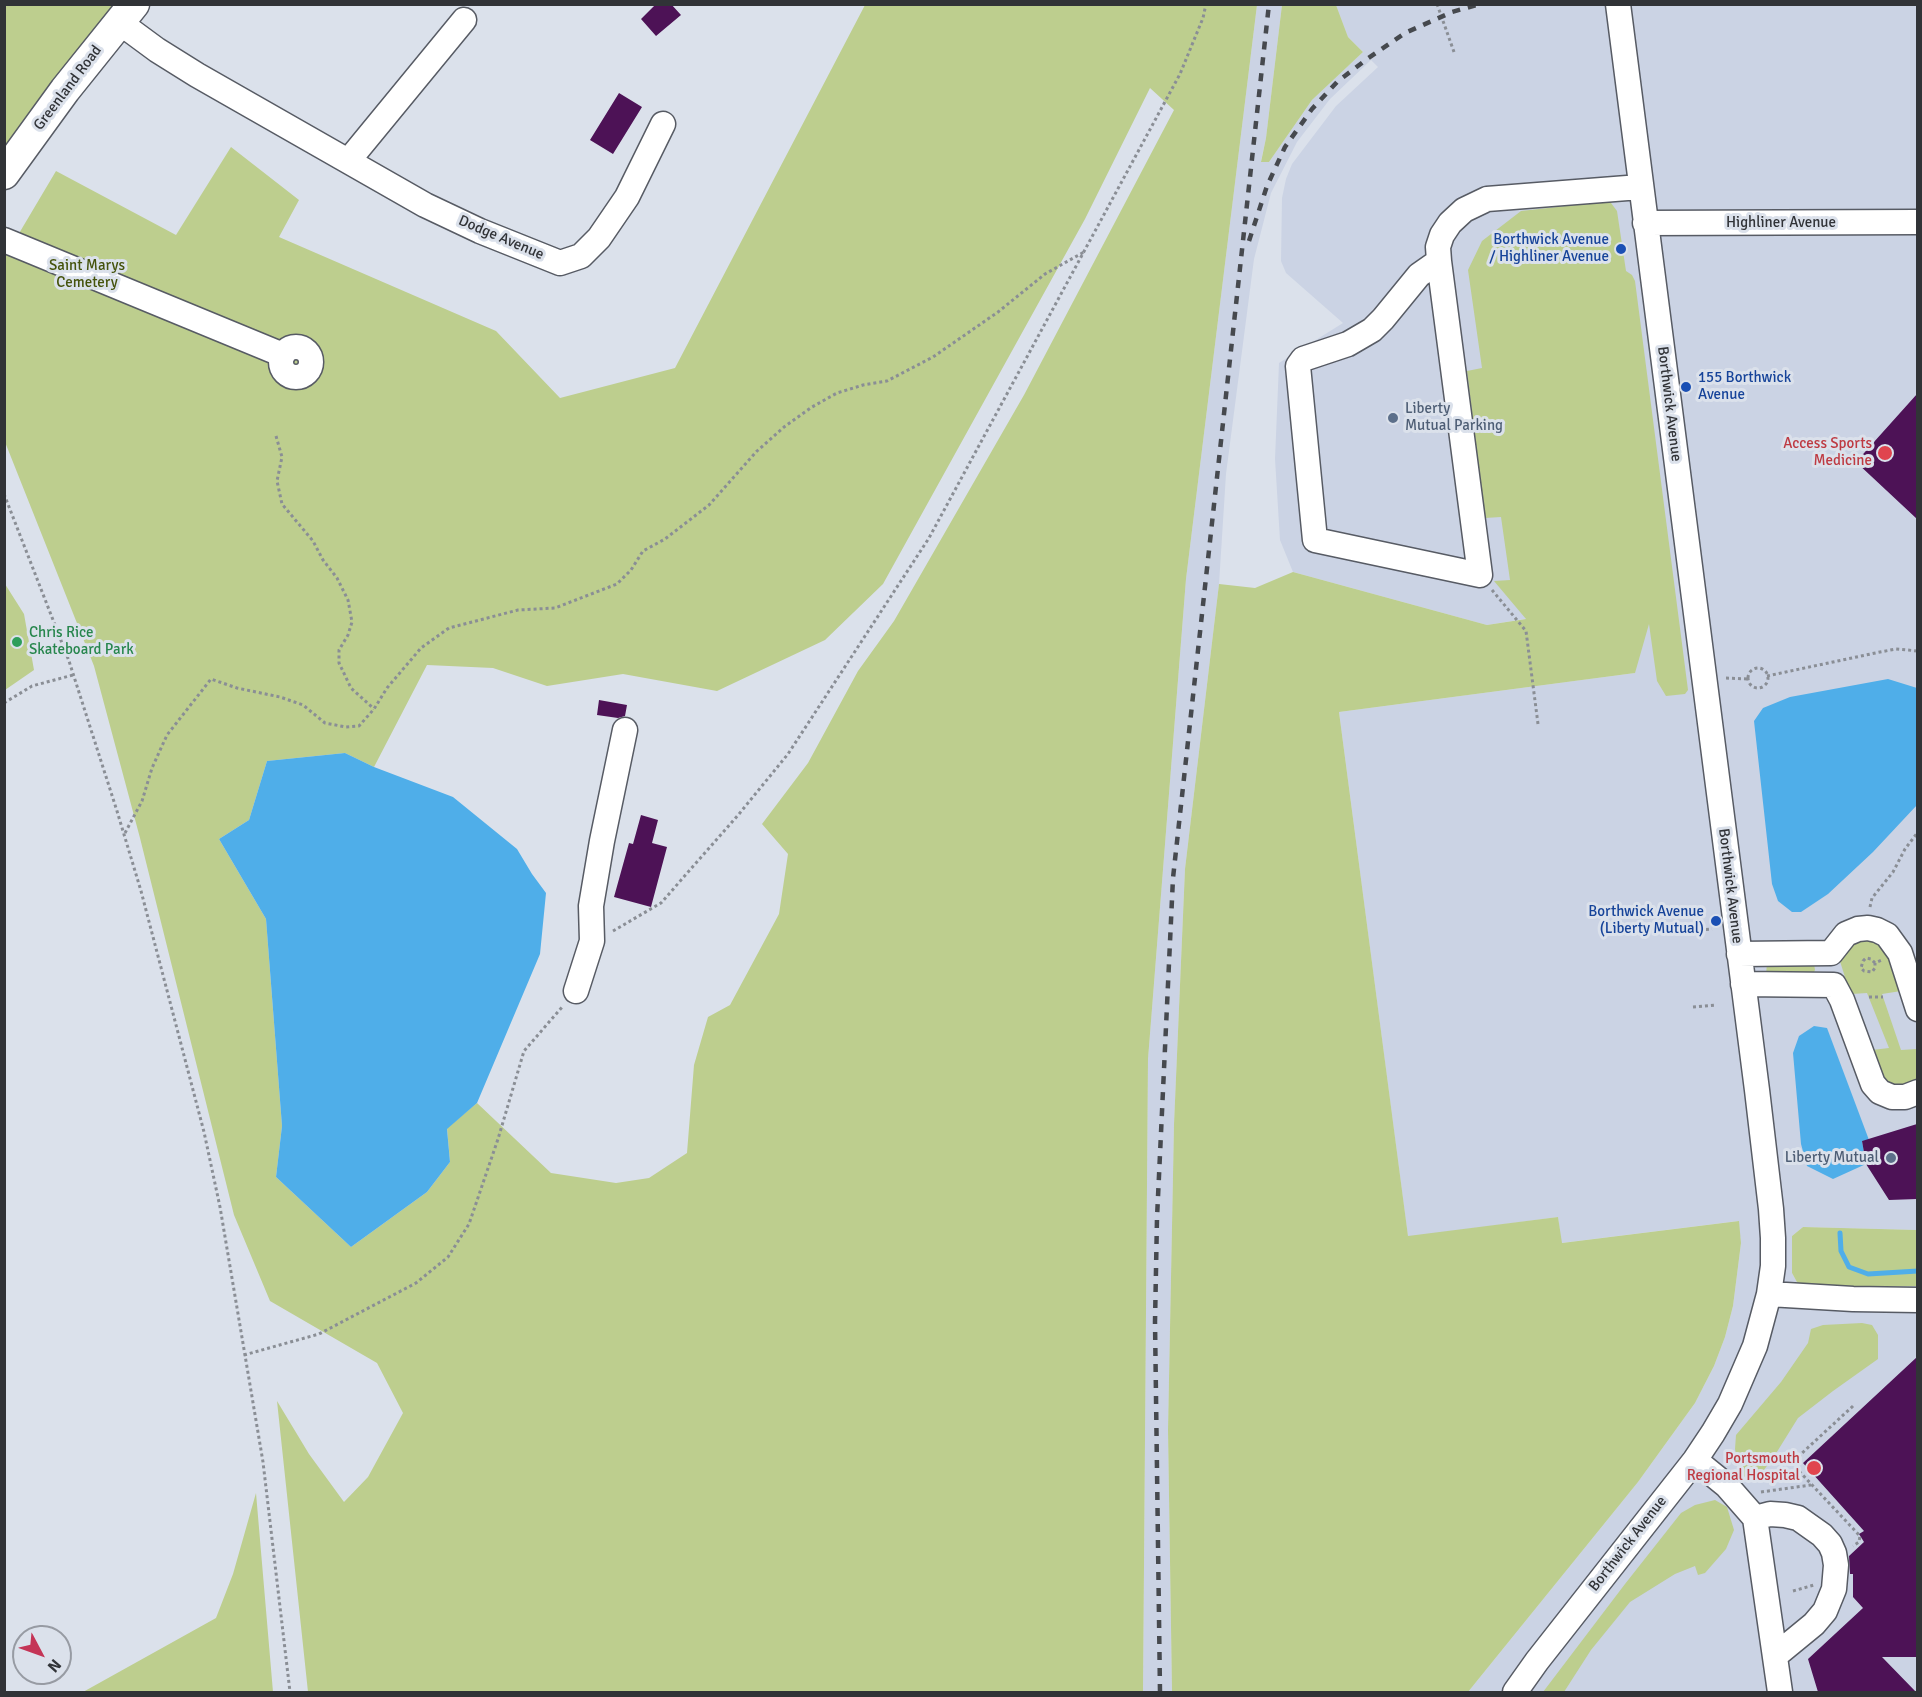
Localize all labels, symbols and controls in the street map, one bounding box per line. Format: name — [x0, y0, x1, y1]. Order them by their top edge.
street label: Greenland Road — [30, 42, 106, 134]
street label: Dodge Avenue — [456, 212, 546, 264]
street label: Highliner Avenue — [1726, 214, 1836, 232]
place label: Borthwick Avenue / Highliner Avenue — [1489, 231, 1609, 266]
marker: Borthwick Avenue / Highliner Avenue — [1614, 242, 1628, 256]
park label: Saint Marys Cemetery — [49, 257, 125, 292]
street label: Borthwick Avenue — [1653, 345, 1685, 463]
place label: 155 Borthwick Avenue — [1698, 369, 1791, 404]
marker: 155 Borthwick Avenue — [1679, 380, 1693, 394]
place label: Liberty Mutual Parking — [1405, 400, 1503, 435]
marker: Liberty Mutual Parking — [1386, 411, 1400, 425]
place label: Access Sports Medicine — [1783, 435, 1872, 470]
marker: Access Sports Medicine — [1876, 444, 1894, 462]
place label: Chris Rice Skateboard Park — [29, 624, 134, 659]
marker: Chris Rice Skateboard Park — [10, 635, 24, 649]
street label: Borthwick Avenue — [1714, 827, 1746, 945]
place label: Borthwick Avenue (Liberty Mutual) — [1588, 903, 1704, 938]
marker: Borthwick Avenue (Liberty Mutual) — [1709, 914, 1723, 928]
place label: Liberty Mutual — [1785, 1149, 1879, 1167]
marker: Liberty Mutual — [1884, 1151, 1898, 1165]
place label: Portsmouth Regional Hospital — [1687, 1450, 1800, 1485]
marker: Portsmouth Regional Hospital — [1805, 1459, 1823, 1477]
street label: Borthwick Avenue — [1585, 1493, 1671, 1595]
north arrow — [12, 1625, 72, 1685]
text: N — [43, 1655, 65, 1676]

